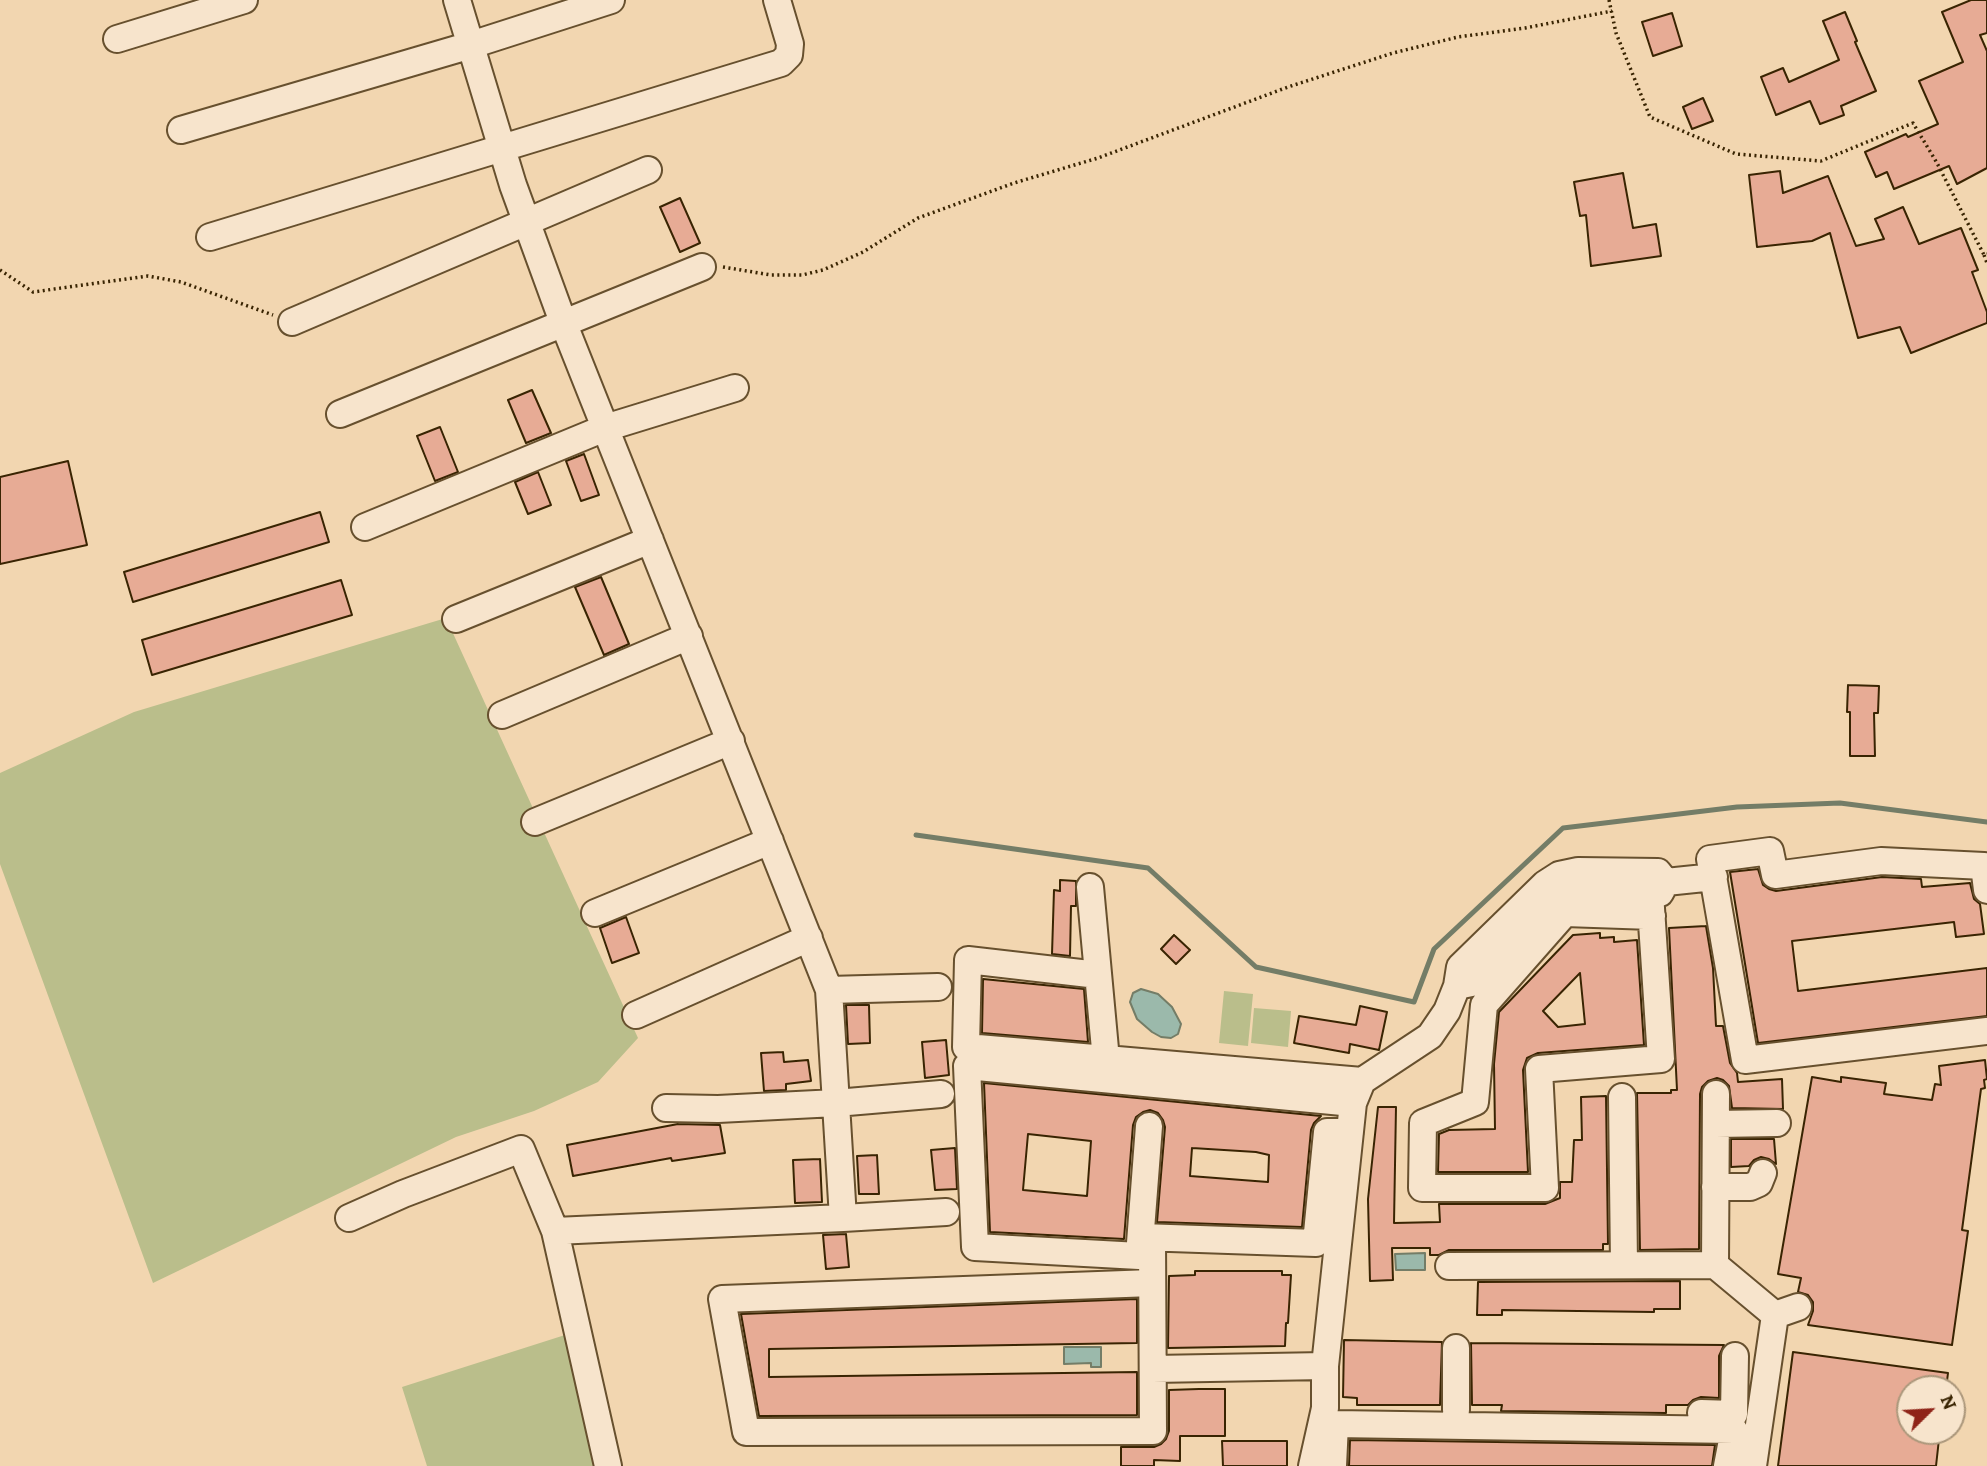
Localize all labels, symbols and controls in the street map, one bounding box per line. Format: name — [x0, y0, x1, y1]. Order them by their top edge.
north arrow — [1896, 1375, 1966, 1445]
text: N — [1934, 1391, 1963, 1414]

